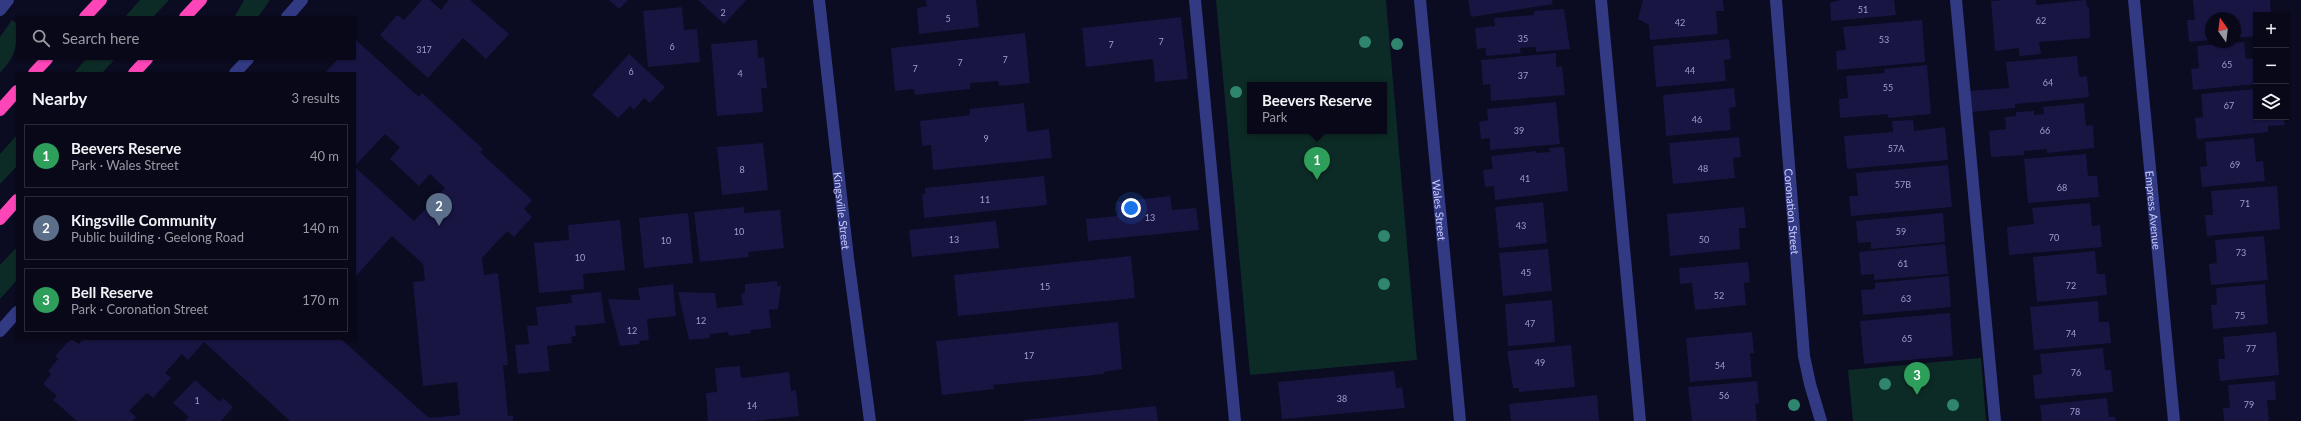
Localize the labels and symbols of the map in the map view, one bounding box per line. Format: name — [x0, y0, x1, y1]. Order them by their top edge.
house number: 51 — [1858, 4, 1868, 15]
house number: 2 — [720, 7, 726, 18]
north arrow — [2205, 12, 2241, 48]
house number: 5 — [945, 13, 951, 24]
house number: 62 — [2036, 15, 2046, 26]
house number: 42 — [1675, 17, 1685, 28]
house number: 35 — [1518, 33, 1528, 44]
house number: 53 — [1879, 34, 1889, 45]
house number: 7 — [1158, 36, 1164, 47]
house number: 7 — [1108, 39, 1114, 50]
house number: 6 — [669, 41, 675, 52]
house number: 317 — [416, 44, 432, 55]
house number: 7 — [1002, 54, 1008, 65]
house number: 7 — [957, 57, 963, 68]
house number: 65 — [2222, 59, 2232, 70]
house number: 7 — [912, 63, 918, 74]
house number: 44 — [1685, 65, 1695, 76]
house number: 6 — [628, 66, 634, 77]
house number: 4 — [737, 68, 743, 79]
house number: 37 — [1518, 70, 1528, 81]
house number: 64 — [2043, 77, 2053, 88]
house number: 55 — [1883, 82, 1893, 93]
house number: 67 — [2224, 100, 2234, 111]
house number: 46 — [1692, 114, 1702, 125]
house number: 39 — [1514, 125, 1524, 136]
house number: 66 — [2040, 125, 2050, 136]
house number: 9 — [983, 133, 989, 144]
house number: 57A — [1888, 143, 1905, 154]
pin: 1 — [1304, 147, 1330, 180]
house number: 69 — [2230, 159, 2240, 170]
house number: 48 — [1698, 163, 1708, 174]
house number: 8 — [739, 164, 745, 175]
street label: Coronation Street — [1783, 168, 1802, 255]
street label: Empress Avenue — [2144, 170, 2164, 250]
street label: Kingsville Street — [832, 171, 853, 250]
house number: 41 — [1520, 173, 1530, 184]
street label: Wales Street — [1431, 179, 1449, 241]
house number: 57B — [1895, 179, 1911, 190]
house number: 68 — [2057, 182, 2067, 193]
pin: 2 — [426, 193, 452, 226]
house number: 11 — [980, 194, 990, 205]
your location — [1121, 198, 1141, 218]
house number: 71 — [2240, 198, 2250, 209]
house number: 13 — [1145, 212, 1155, 223]
house number: 43 — [1516, 220, 1526, 231]
house number: 10 — [734, 226, 744, 237]
house number: 59 — [1896, 226, 1906, 237]
house number: 70 — [2049, 232, 2059, 243]
house number: 13 — [949, 234, 959, 245]
house number: 50 — [1699, 234, 1709, 245]
house number: 10 — [661, 235, 671, 246]
house number: 73 — [2236, 247, 2246, 258]
house number: 10 — [575, 252, 585, 263]
house number: 61 — [1898, 258, 1908, 269]
house number: 45 — [1521, 267, 1531, 278]
house number: 72 — [2066, 280, 2076, 291]
house number: 15 — [1040, 281, 1050, 292]
house number: 52 — [1714, 290, 1724, 301]
house number: 63 — [1901, 293, 1911, 304]
house number: 75 — [2235, 310, 2245, 321]
house number: 12 — [696, 315, 706, 326]
house number: 47 — [1525, 318, 1535, 329]
house number: 12 — [627, 325, 637, 336]
house number: 74 — [2066, 328, 2076, 339]
house number: 65 — [1902, 333, 1912, 344]
house number: 77 — [2246, 343, 2256, 354]
house number: 17 — [1024, 350, 1034, 361]
house number: 49 — [1535, 357, 1545, 368]
house number: 54 — [1715, 360, 1725, 371]
pin: 3 — [1904, 362, 1930, 395]
house number: 76 — [2071, 367, 2081, 378]
house number: 56 — [1719, 390, 1729, 401]
house number: 38 — [1337, 393, 1347, 404]
house number: 1 — [194, 395, 200, 406]
house number: 79 — [2244, 399, 2254, 410]
house number: 14 — [747, 400, 757, 411]
house number: 78 — [2070, 406, 2080, 417]

